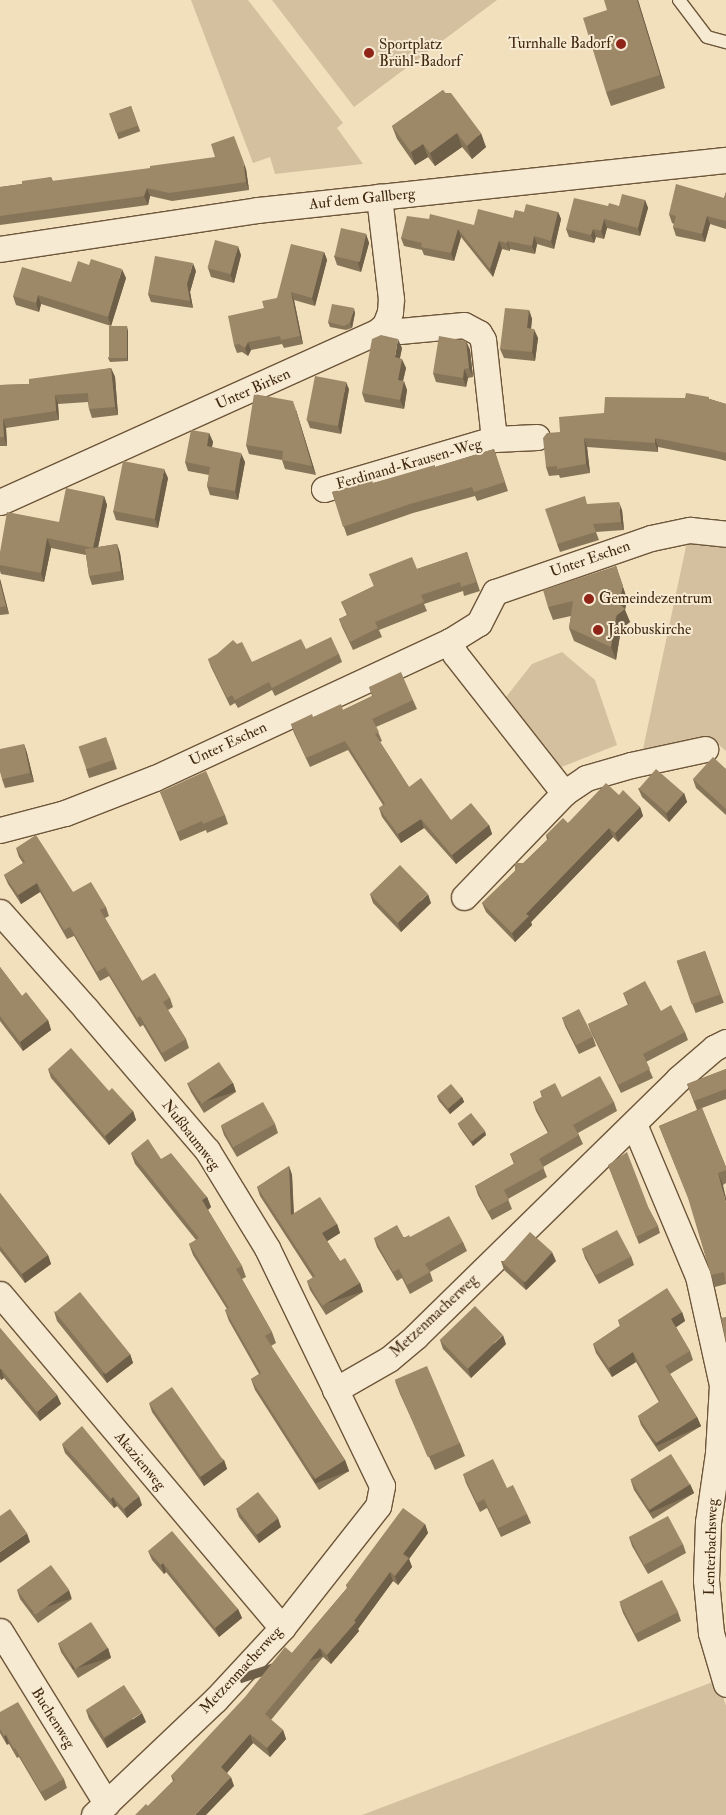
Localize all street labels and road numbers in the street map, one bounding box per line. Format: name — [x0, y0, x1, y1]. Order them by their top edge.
street label: Auf dem Gallberg — [308, 184, 416, 214]
street label: Unter Birken — [213, 365, 293, 413]
street label: Ferdinand-Krausen-Weg — [334, 435, 484, 493]
street label: Unter Eschen — [548, 537, 632, 581]
street label: Unter Eschen — [186, 718, 270, 770]
street label: Nußbaumweg — [158, 1096, 224, 1174]
street label: Metzenmacherweg — [387, 1271, 481, 1361]
street label: Akazienweg — [110, 1428, 170, 1494]
street label: Lenterbachsweg — [700, 1498, 722, 1596]
street label: Metzenmacherweg — [196, 1623, 286, 1717]
street label: Buchenweg — [27, 1684, 79, 1752]

